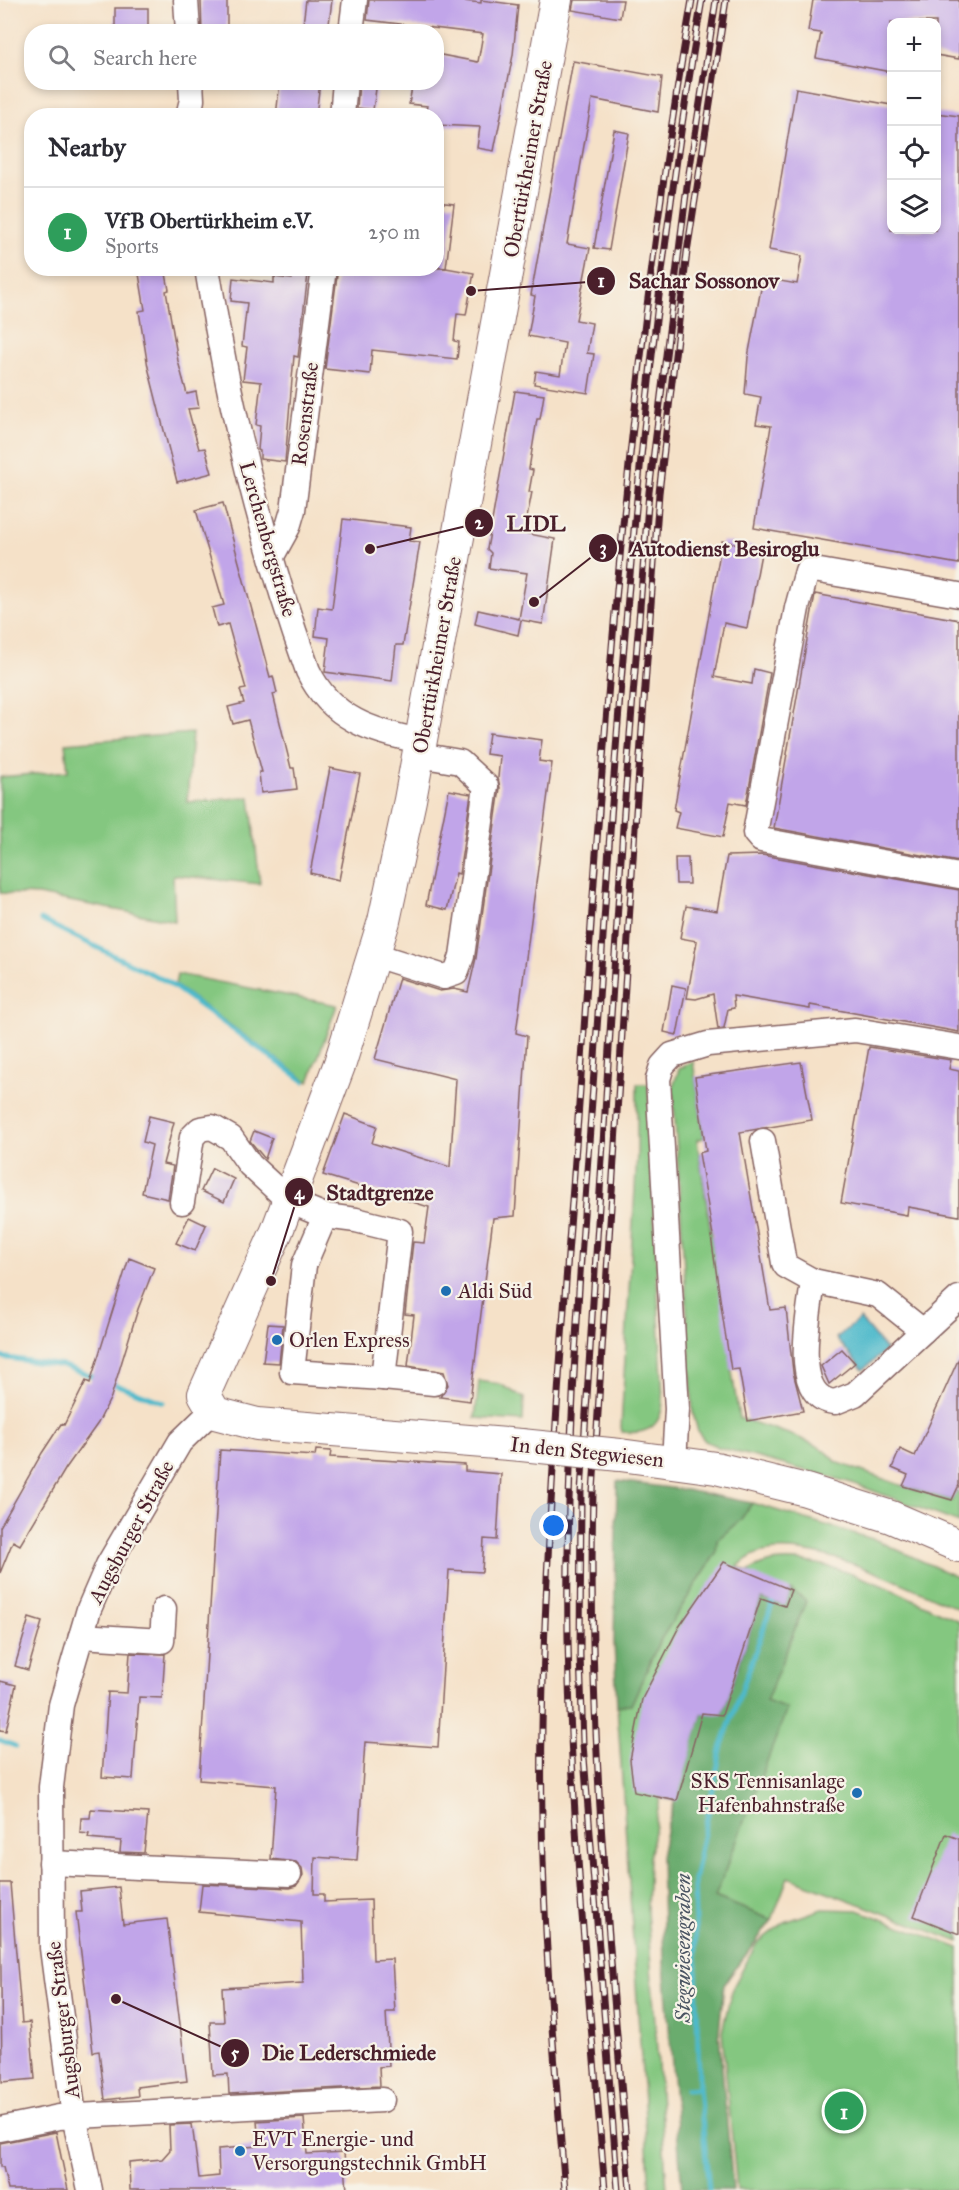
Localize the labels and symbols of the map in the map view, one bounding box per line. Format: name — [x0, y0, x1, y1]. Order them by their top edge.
street label: Obertürkheimer Straße — [498, 58, 558, 260]
callout: Sachar Sossonov — [586, 261, 791, 301]
text: Sachar Sossonov — [629, 267, 781, 294]
text: 1 — [597, 270, 605, 292]
street label: Rosenstraße — [286, 360, 324, 467]
street label: Lerchenbergstraße — [233, 458, 303, 620]
callout: LIDL — [464, 503, 577, 543]
text: LIDL — [506, 510, 566, 537]
text: 2 — [475, 512, 485, 534]
callout: Autodienst Besiroglu — [588, 528, 831, 568]
text: Autodienst Besiroglu — [629, 535, 820, 562]
text: 3 — [599, 537, 607, 560]
street label: Obertürkheimer Straße — [407, 554, 467, 756]
callout: Stadtgrenze — [284, 1172, 445, 1212]
text: Stadtgrenze — [326, 1179, 434, 1206]
text: 4 — [294, 1182, 305, 1205]
place label: Aldi Süd — [457, 1278, 533, 1304]
marker: Aldi Süd — [439, 1284, 453, 1298]
place label: Orlen Express — [289, 1327, 410, 1353]
marker: Orlen Express — [270, 1333, 284, 1347]
street label: In den Stegwiesen — [509, 1431, 665, 1473]
street label: Augsburger Straße — [82, 1456, 180, 1609]
your location — [539, 1511, 568, 1540]
place label: SKS Tennisanlage Hafenbahnstraße — [691, 1768, 845, 1818]
marker: SKS Tennisanlage Hafenbahnstraße — [850, 1786, 864, 1800]
water label: Stegwiesengraben — [669, 1873, 696, 2024]
street label: Augsburger Straße — [40, 1939, 86, 2101]
callout: Die Lederschmiede — [220, 2033, 448, 2073]
text: Die Lederschmiede — [262, 2039, 436, 2066]
text: 5 — [231, 2042, 240, 2064]
pin: 1 — [824, 2088, 864, 2134]
place label: EVT Energie- und Versorgungstechnik GmbH — [251, 2126, 487, 2176]
marker: EVT Energie- und Versorgungstechnik GmbH — [233, 2144, 247, 2158]

